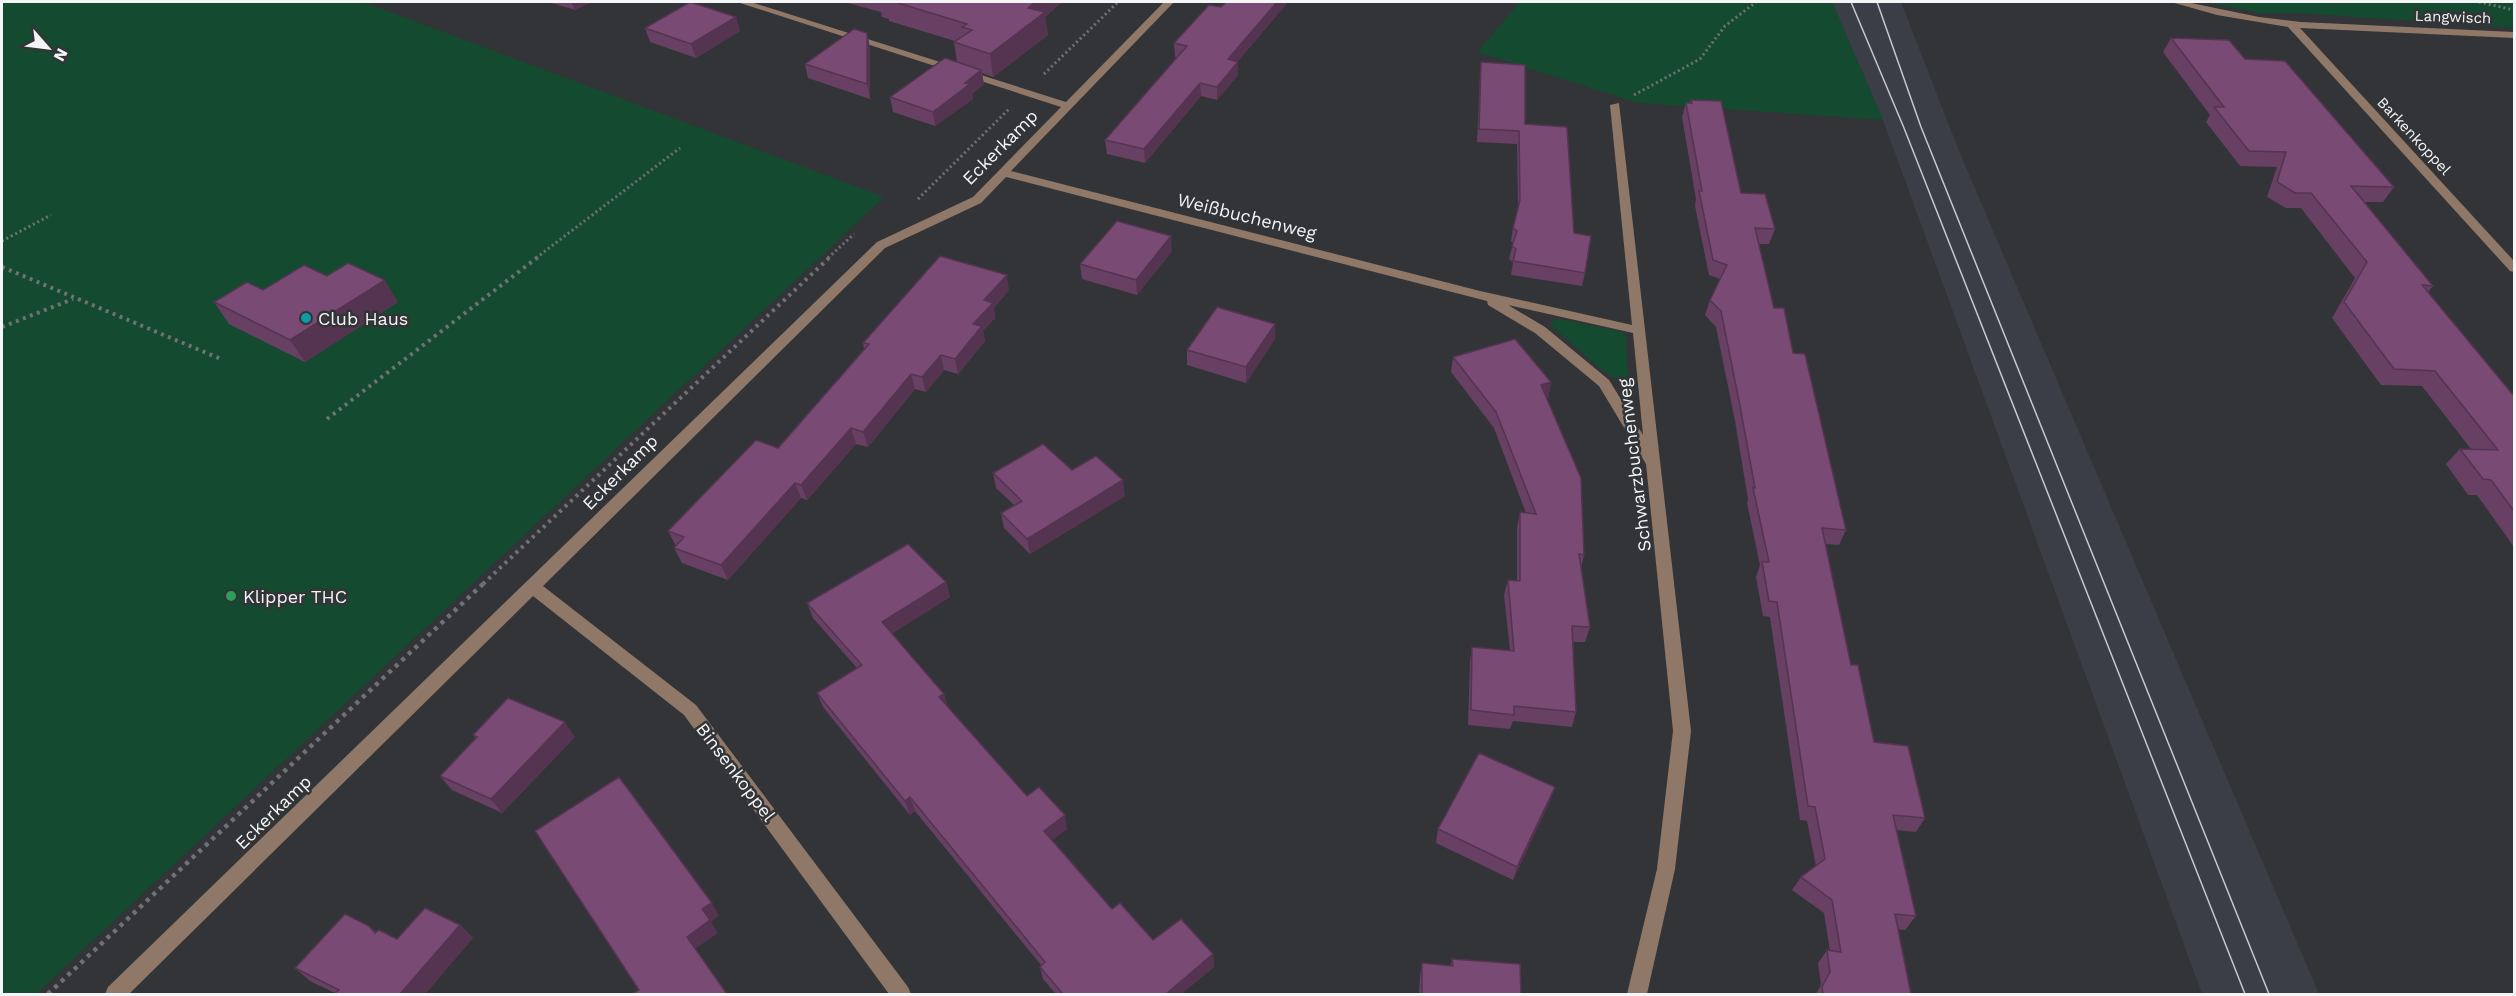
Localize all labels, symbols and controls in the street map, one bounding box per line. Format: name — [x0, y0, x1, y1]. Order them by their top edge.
street label: Langwisch — [2414, 7, 2492, 27]
north arrow — [18, 18, 78, 78]
text: N — [50, 45, 72, 65]
street label: Barkenkoppel — [2373, 93, 2455, 179]
street label: Eckerkamp — [958, 105, 1042, 189]
street label: Weißbuchenweg — [1175, 189, 1319, 244]
place label: Club Haus — [318, 308, 408, 329]
marker: Club Haus — [299, 311, 313, 325]
street label: Schwarzbuchenweg — [1613, 377, 1655, 553]
street label: Eckerkamp — [578, 430, 662, 514]
place label: Klipper THC — [243, 586, 347, 607]
marker: Klipper THC — [224, 589, 238, 603]
street label: Binsenkoppel — [692, 719, 780, 826]
street label: Eckerkamp — [231, 771, 315, 853]

